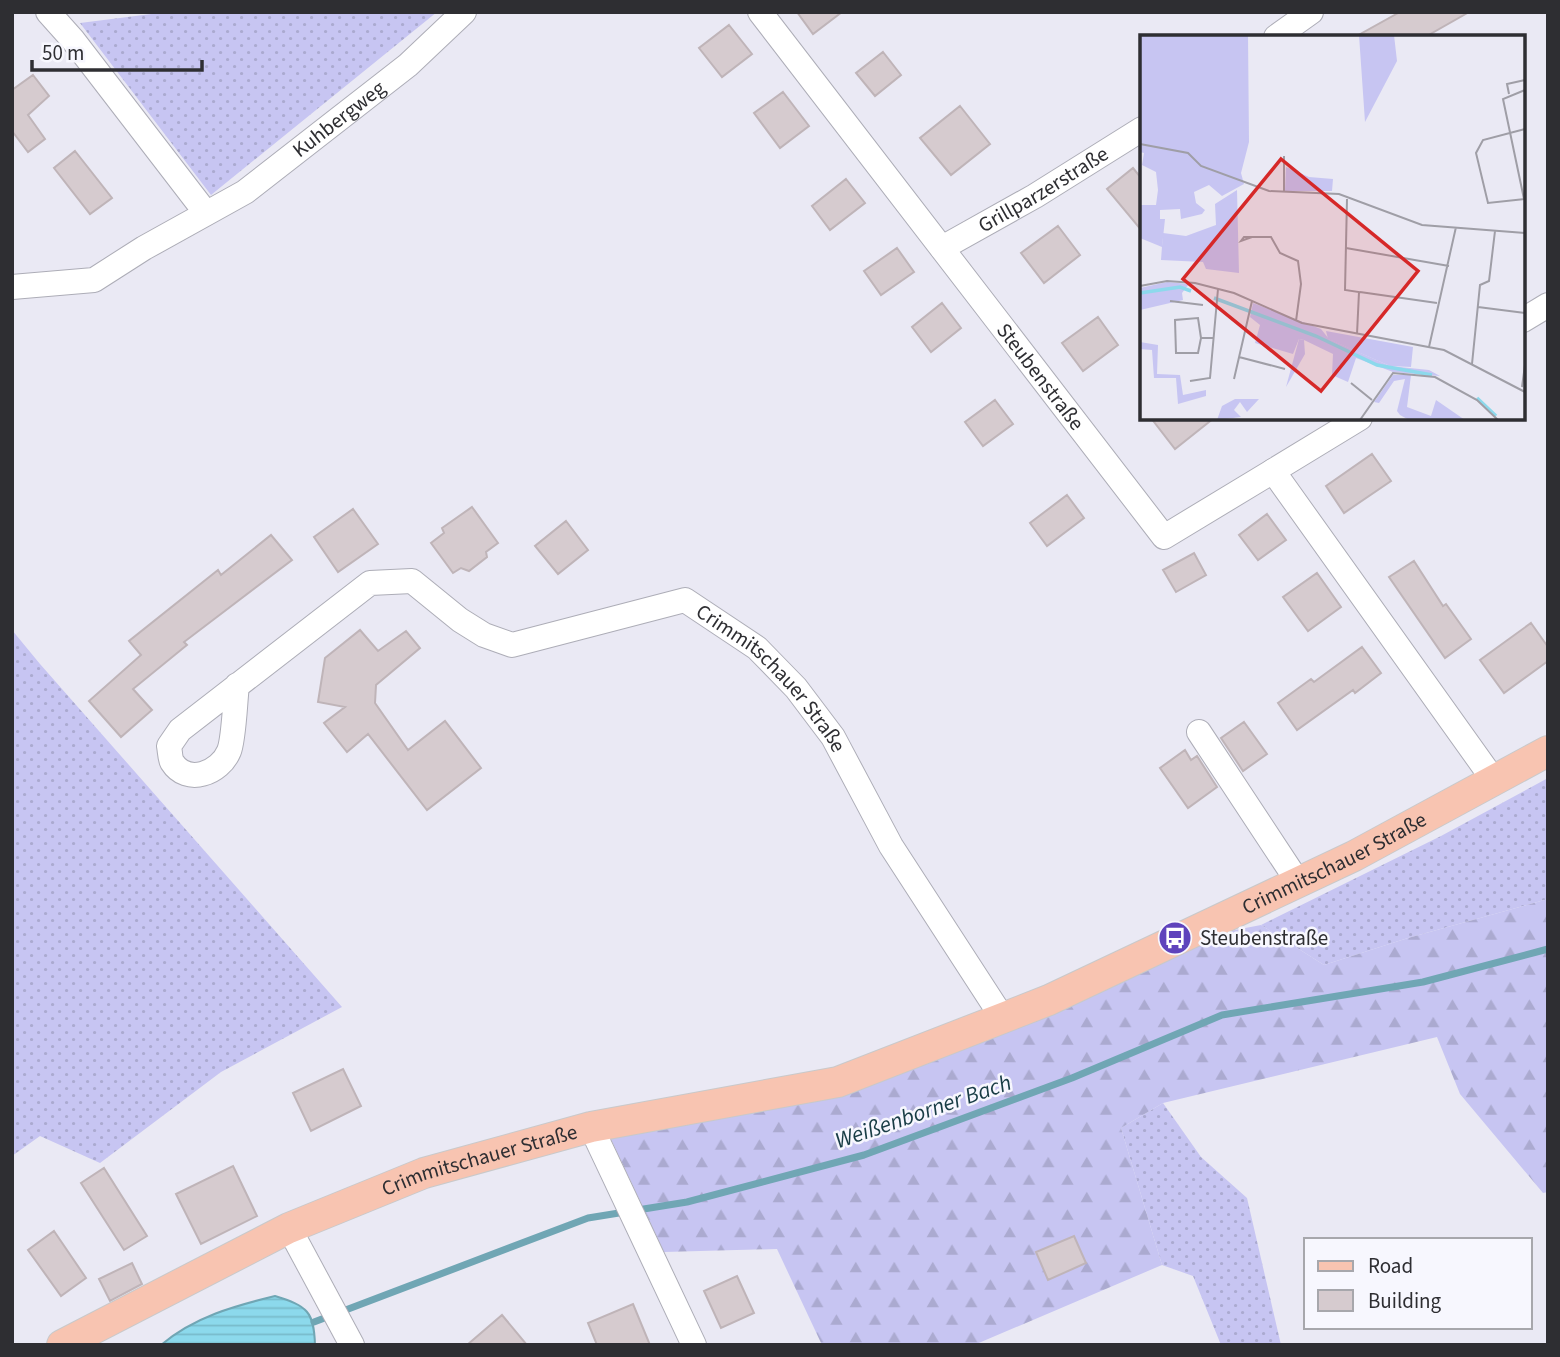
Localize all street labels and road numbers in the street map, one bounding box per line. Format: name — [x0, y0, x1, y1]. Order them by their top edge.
street label: Kuhbergweg — [286, 73, 392, 165]
street label: Grillparzerstraße — [973, 139, 1114, 240]
street label: Steubenstraße — [990, 317, 1092, 437]
street label: Crimmitschauer Straße — [690, 596, 853, 757]
street label: Crimmitschauer Straße — [1237, 805, 1432, 922]
street label: Crimmitschauer Straße — [377, 1117, 581, 1204]

